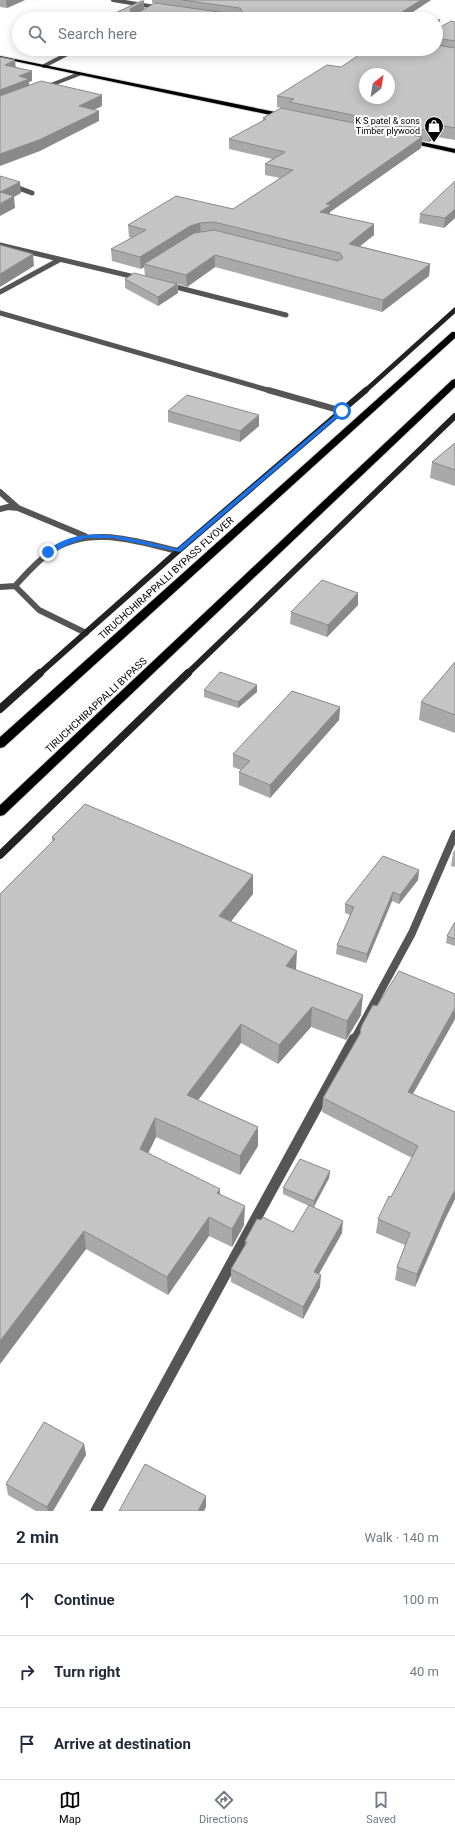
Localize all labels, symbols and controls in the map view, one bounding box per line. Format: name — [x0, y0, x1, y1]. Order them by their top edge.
search box — [12, 12, 443, 56]
icon: search — [26, 23, 48, 45]
text: Search here — [58, 25, 137, 43]
north arrow — [359, 68, 395, 104]
shop icon: K S patel & sons Timber plywood — [423, 115, 445, 143]
place label: K S patel & sons Timber plywood — [355, 116, 420, 136]
route start — [333, 402, 351, 420]
street label: TIRUCHCHIRAPPALLI BYPASS FLYOVER — [96, 515, 236, 641]
route end — [39, 543, 57, 561]
street label: TIRUCHCHIRAPPALLI BYPASS — [43, 655, 149, 755]
text: 2 min — [16, 1527, 59, 1547]
text: Walk · 140 m — [364, 1530, 439, 1545]
icon: ahead — [16, 1589, 38, 1611]
text: Continue — [54, 1591, 115, 1609]
text: 100 m — [402, 1592, 439, 1607]
icon: right — [16, 1661, 38, 1683]
text: Turn right — [54, 1663, 120, 1681]
text: 40 m — [410, 1664, 439, 1679]
icon: arrive — [16, 1733, 38, 1755]
text: Arrive at destination — [54, 1735, 191, 1753]
tab: Map — [59, 1789, 81, 1826]
tab: Directions — [199, 1789, 248, 1826]
tab: Saved — [366, 1789, 396, 1826]

